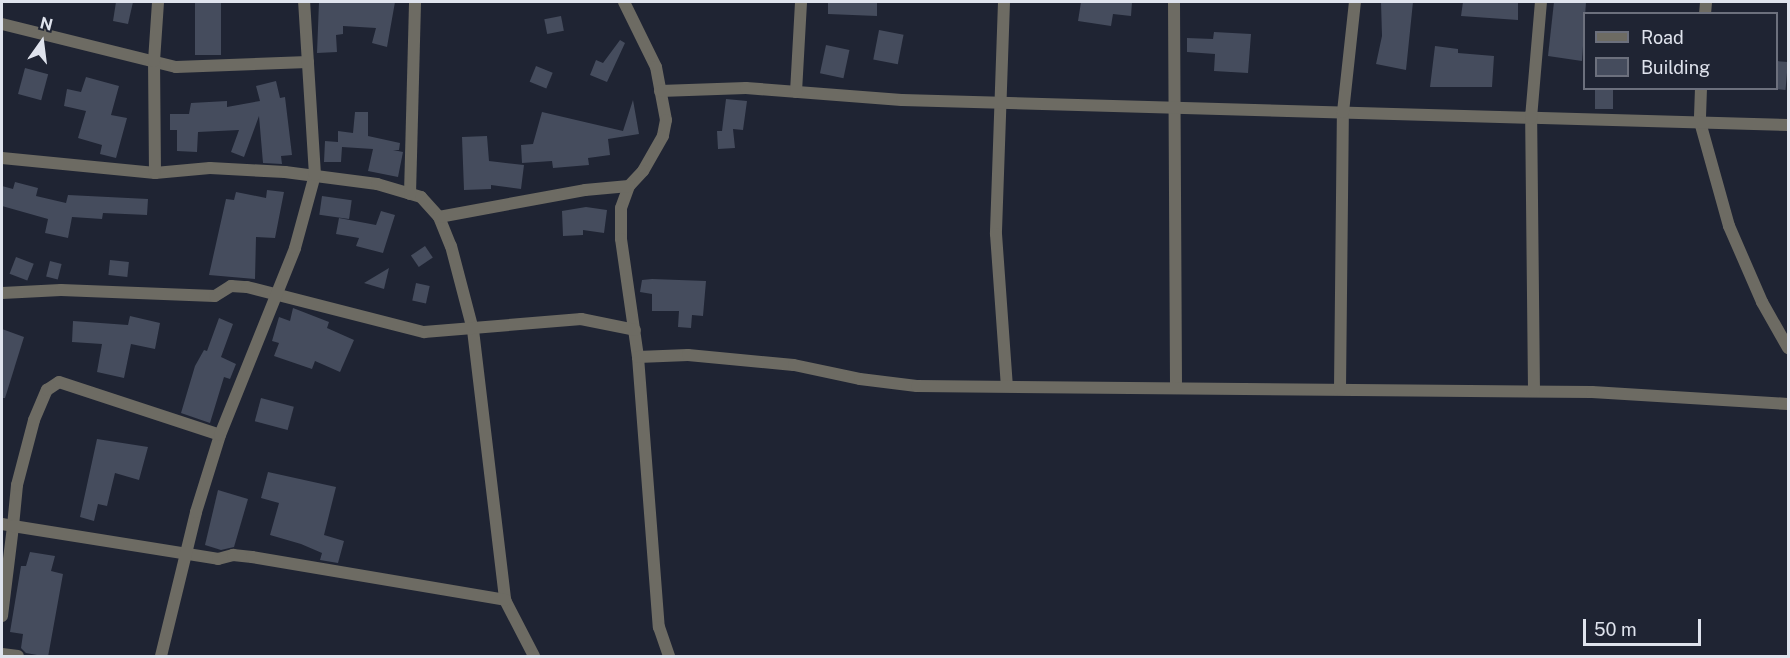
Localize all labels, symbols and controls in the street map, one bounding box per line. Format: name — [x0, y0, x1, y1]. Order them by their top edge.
north arrow — [12, 12, 72, 72]
legend — [1583, 12, 1778, 90]
text: N — [38, 13, 55, 35]
text: Road — [1641, 27, 1684, 48]
text: Building — [1641, 57, 1710, 78]
scale bar — [1586, 607, 1704, 645]
text: 50 m — [1594, 619, 1637, 640]

